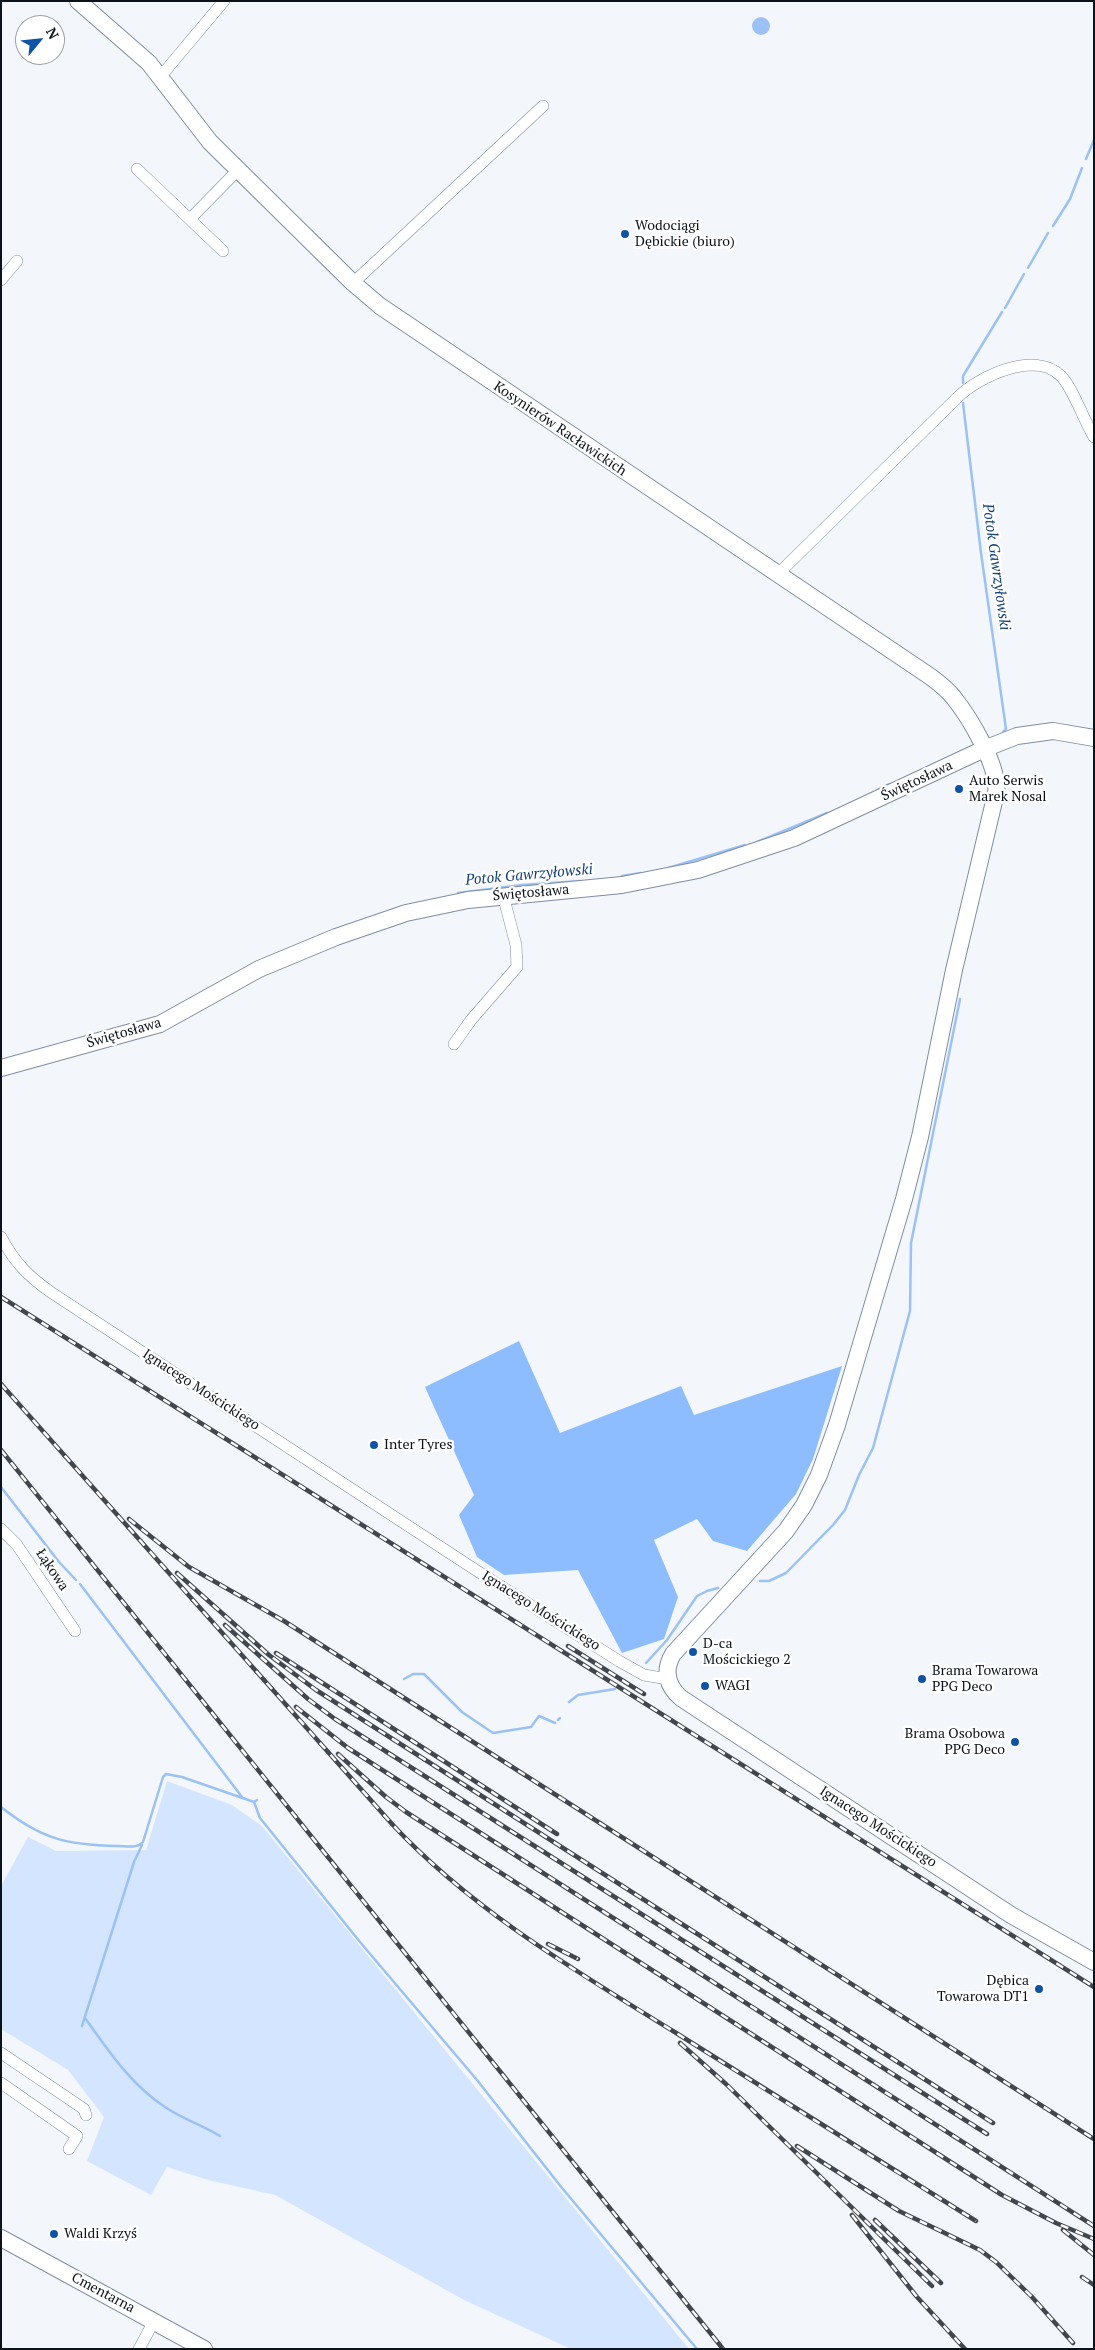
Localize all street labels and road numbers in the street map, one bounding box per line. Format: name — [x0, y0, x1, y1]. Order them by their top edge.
street label: Kosynierów Racławickich — [490, 378, 630, 480]
street label: Świętosława — [879, 757, 955, 805]
street label: Świętosława — [492, 881, 570, 905]
street label: Świętosława — [85, 1014, 163, 1052]
street label: Ignacego Mościckiego — [139, 1346, 263, 1434]
street label: Łąkowa — [32, 1546, 72, 1594]
street label: Ignacego Mościckiego — [479, 1568, 603, 1654]
street label: Ignacego Mościckiego — [816, 1783, 940, 1871]
street label: Cmentarna — [68, 2269, 138, 2317]

